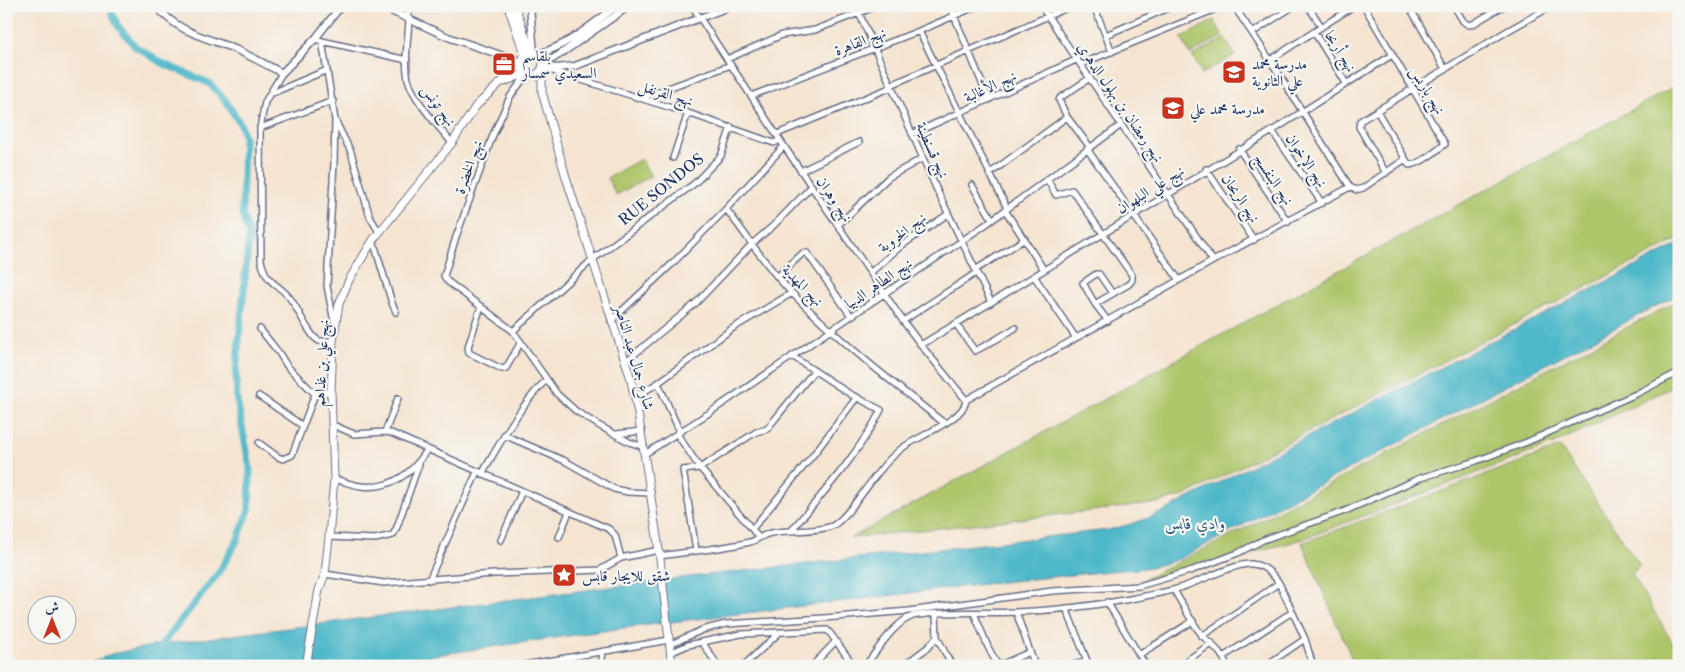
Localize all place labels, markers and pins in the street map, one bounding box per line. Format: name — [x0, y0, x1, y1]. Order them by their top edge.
place label: بلقاسم السعيدي سمسار — [520, 46, 596, 85]
office icon: بلقاسم السعيدي سمسار — [491, 51, 517, 77]
place label: مدرسة محمد علي الثانوية — [1252, 54, 1307, 95]
school or university icon: مدرسة محمد علي الثانوية — [1221, 59, 1247, 85]
school or university icon: مدرسة محمد علي — [1160, 95, 1186, 121]
place label: مدرسة محمد علي — [1190, 99, 1265, 123]
place icon: شقق للايجار قابس — [551, 562, 577, 588]
place label: شقق للايجار قابس — [582, 566, 670, 586]

